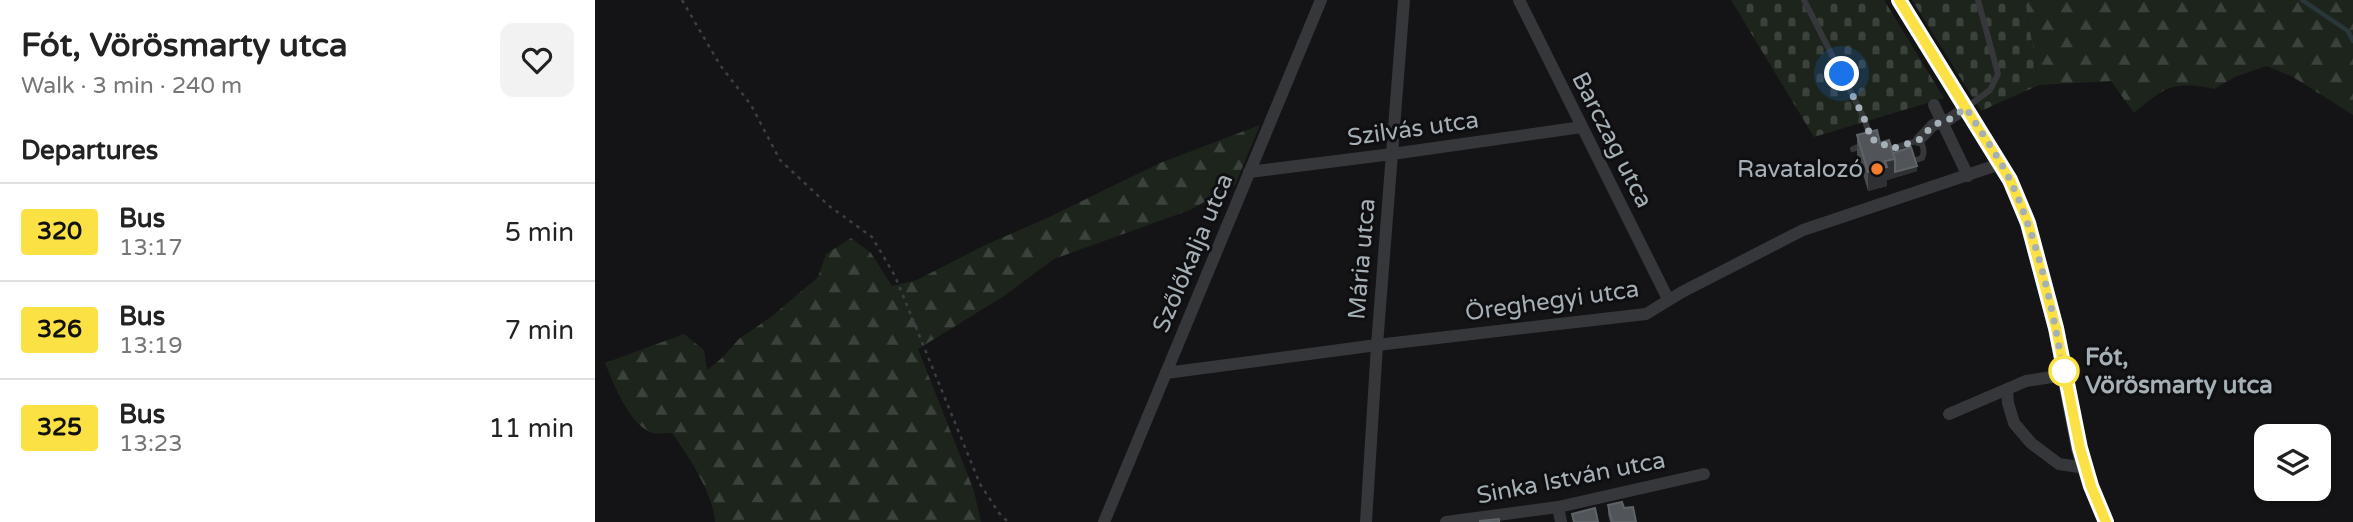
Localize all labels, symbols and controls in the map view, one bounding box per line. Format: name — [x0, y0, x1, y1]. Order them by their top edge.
button: heart — [500, 23, 574, 97]
text: Fót, Vörösmarty utca — [21, 26, 347, 65]
your location — [1824, 56, 1859, 91]
street label: Barczag utca — [1565, 67, 1659, 213]
text: Walk · 3 min · 240 m — [21, 72, 242, 100]
street label: Szilvás utca — [1345, 105, 1481, 153]
text: Departures — [21, 135, 158, 166]
place label: Ravatalozó — [1737, 155, 1863, 184]
marker: Ravatalozó — [1869, 161, 1885, 177]
street label: Szőlőkalja utca — [1146, 169, 1240, 337]
street label: Mária utca — [1342, 197, 1382, 321]
text: Bus — [119, 203, 165, 234]
text: 320 — [37, 217, 82, 246]
text: 5 min — [505, 217, 574, 248]
text: 13:17 — [119, 234, 183, 262]
street label: Öreghegyi utca — [1463, 274, 1641, 328]
text: Bus — [119, 301, 165, 332]
text: 326 — [37, 315, 82, 344]
text: 7 min — [505, 315, 574, 346]
text: 13:19 — [119, 332, 183, 360]
place label: Fót, Vörösmarty utca — [2085, 343, 2273, 400]
marker: Fót, Vörösmarty utca — [2049, 356, 2079, 386]
text: Bus — [119, 399, 165, 430]
text: 325 — [37, 413, 82, 442]
text: 11 min — [488, 413, 574, 444]
map controls — [2254, 424, 2331, 501]
button: layers — [2254, 424, 2331, 501]
text: 13:23 — [119, 430, 183, 458]
street label: Sinka István utca — [1474, 445, 1668, 511]

